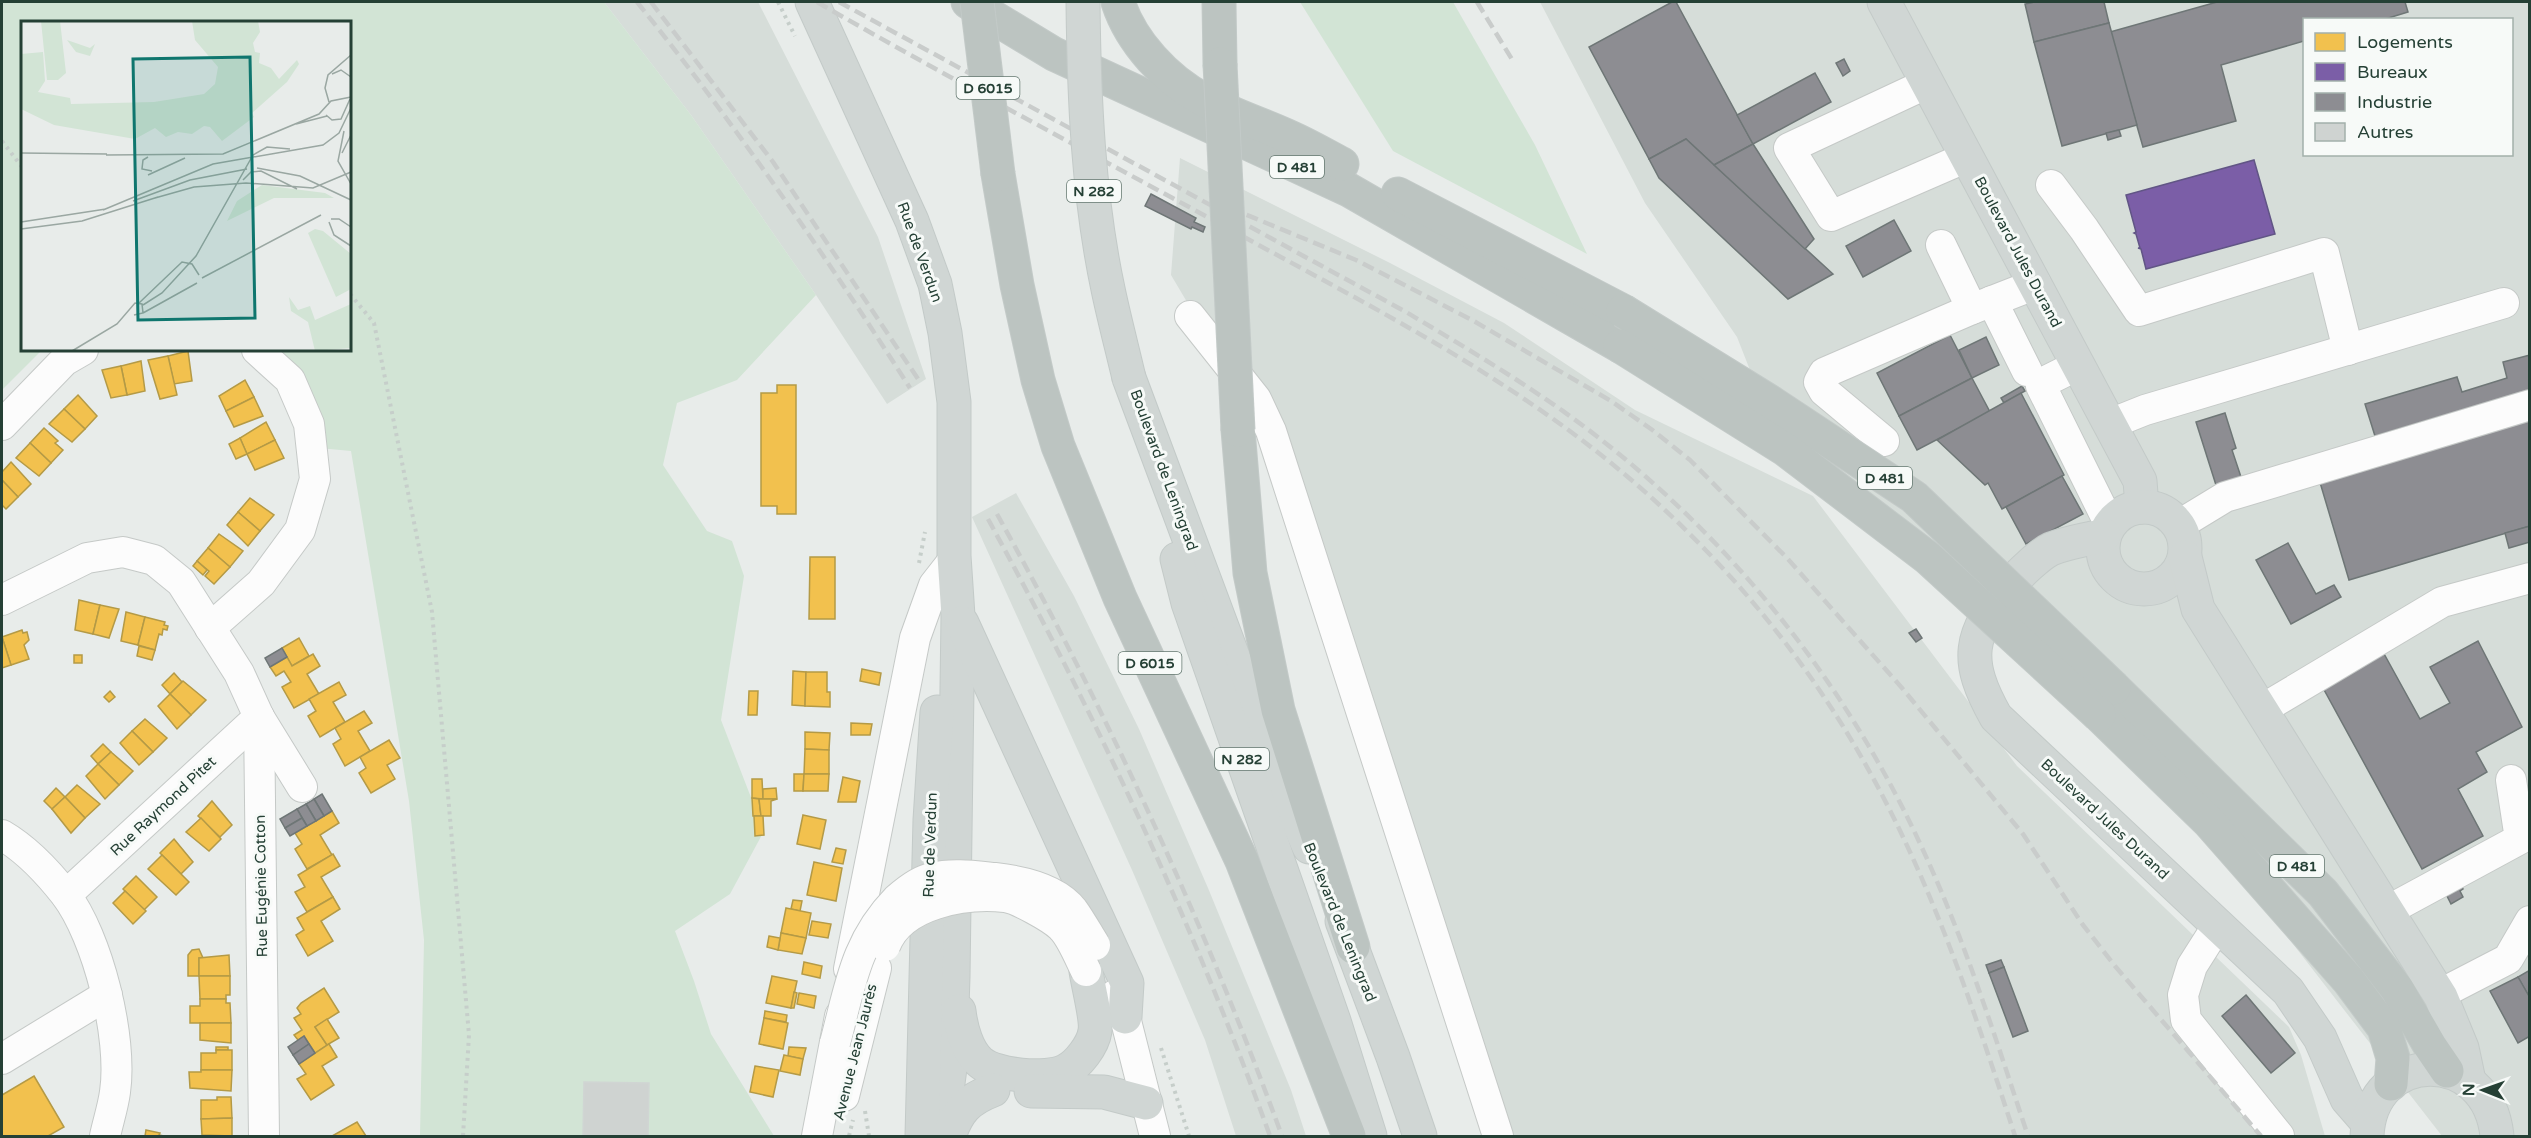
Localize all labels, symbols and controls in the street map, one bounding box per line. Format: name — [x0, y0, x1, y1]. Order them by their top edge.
legend — [2303, 18, 2513, 156]
inset map — [21, 21, 351, 351]
text: Logements — [2357, 31, 2453, 53]
text: Bureaux — [2357, 61, 2428, 83]
road number: D 6015 — [956, 77, 1020, 99]
text: Industrie — [2357, 91, 2432, 113]
text: Autres — [2357, 121, 2413, 143]
road number: D 481 — [1270, 156, 1324, 178]
street label: Boulevard Jules Durand — [1971, 173, 2065, 331]
road number: N 282 — [1067, 180, 1121, 202]
street label: Rue de Verdun — [894, 199, 946, 305]
street label: Boulevard de Leningrad — [1126, 387, 1202, 553]
road number: D 481 — [1858, 467, 1912, 489]
road number: D 6015 — [1118, 652, 1182, 674]
road number: N 282 — [1215, 748, 1269, 770]
street label: Rue Raymond Pitet — [106, 752, 220, 860]
street label: Boulevard Jules Durand — [2037, 755, 2173, 883]
street label: Rue de Verdun — [919, 792, 941, 898]
street label: Rue Eugénie Cotton — [251, 814, 271, 958]
street label: Boulevard de Leningrad — [1300, 840, 1380, 1004]
road number: D 481 — [2270, 855, 2324, 877]
street label: Avenue Jean Jaurès — [829, 982, 881, 1122]
north arrow — [2453, 1060, 2513, 1120]
text: N — [2459, 1083, 2479, 1096]

